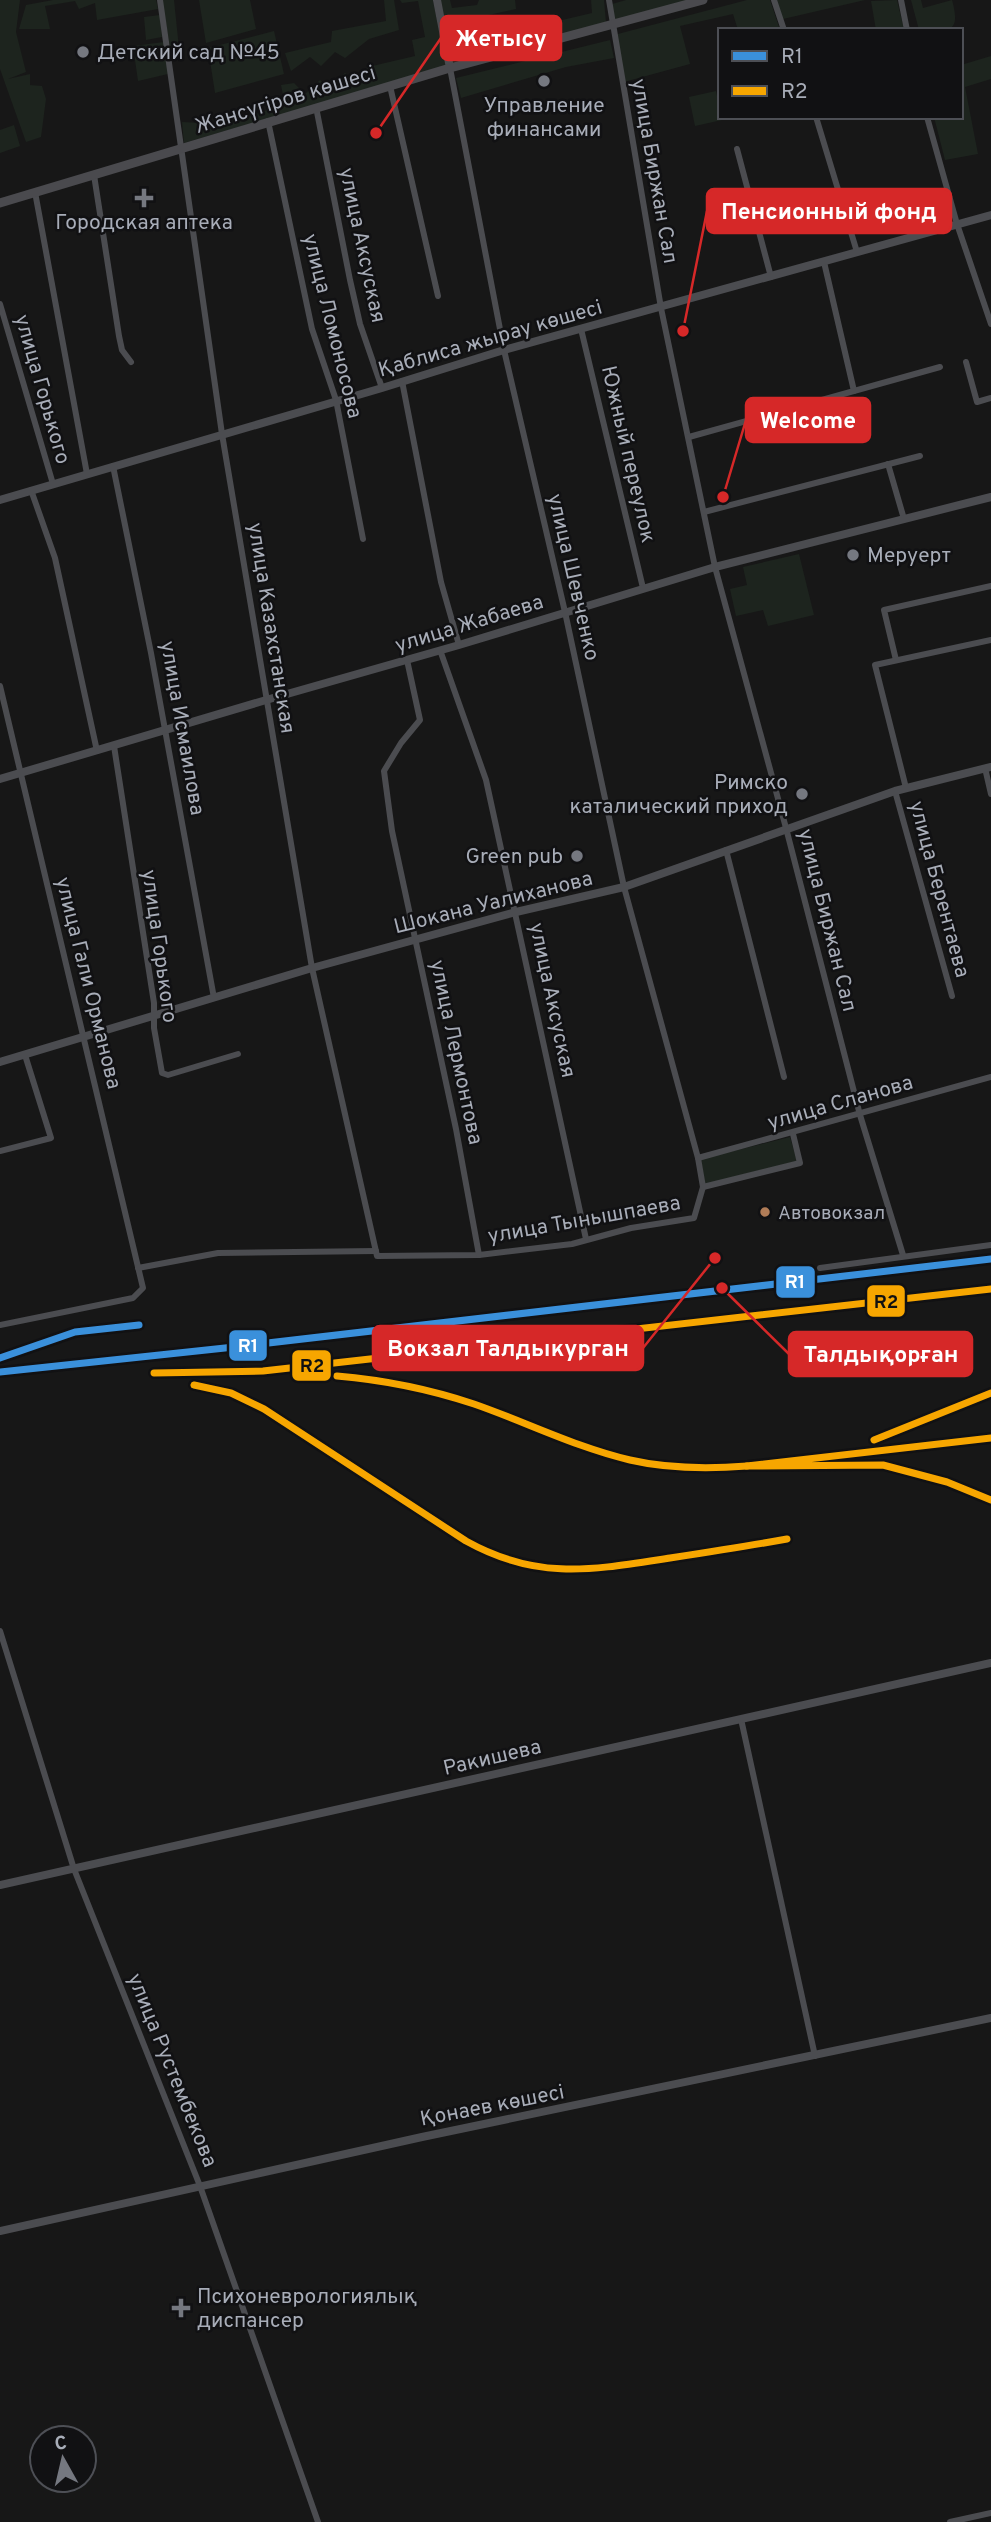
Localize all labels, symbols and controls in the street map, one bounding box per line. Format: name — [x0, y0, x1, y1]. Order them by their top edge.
callout: Жетысу — [441, 16, 561, 60]
text: Жетысу — [455, 26, 547, 55]
legend — [718, 28, 963, 119]
place label: Детский сад №45 — [97, 40, 280, 67]
marker: Детский сад №45 — [75, 44, 91, 60]
text: R1 — [781, 44, 803, 71]
street label: Жансүгіров көшесі — [192, 60, 379, 141]
marker: Управление финансами — [536, 73, 552, 89]
street label: улица Биржан Сал — [624, 77, 683, 266]
text: R2 — [781, 79, 808, 106]
place label: Управление финансами — [483, 93, 605, 144]
street label: улица Аксуская — [332, 165, 391, 325]
callout: Пенсионный фонд — [707, 189, 951, 233]
marker: Городская аптека — [136, 190, 152, 206]
text: Пенсионный фонд — [721, 199, 937, 228]
place label: Городская аптека — [55, 210, 233, 237]
street label: улица Ломоносова — [296, 231, 368, 422]
street label: Қаблиса жырау көшесі — [375, 295, 605, 384]
street label: улица Горького — [7, 311, 76, 467]
street label: Южный переулок — [594, 363, 661, 545]
callout: Welcome — [746, 398, 870, 442]
text: Welcome — [760, 408, 856, 437]
street label: улица Шевченко — [540, 491, 605, 663]
street label: улица Казахстанская — [241, 521, 301, 736]
place label: Меруерт — [867, 543, 951, 570]
marker: Меруерт — [845, 547, 861, 563]
street label: улица Жабаева — [392, 589, 547, 660]
street label: улица Исмаилова — [153, 639, 210, 818]
place label: Римско каталический приход — [570, 770, 788, 821]
marker: Римско каталический приход — [794, 786, 810, 802]
street label: улица Берентаева — [902, 798, 975, 981]
street label: улица Биржан Сал — [791, 826, 862, 1015]
place label: Green pub — [465, 844, 563, 871]
marker: Green pub — [569, 848, 585, 864]
street label: Шокана Уалиханова — [391, 866, 596, 941]
street label: улица Горького — [134, 868, 183, 1025]
street label: улица Гали Орманова — [48, 874, 127, 1092]
street label: улица Аксуская — [522, 920, 581, 1080]
street label: улица Лермонтова — [423, 957, 488, 1147]
street label: улица Сланова — [764, 1070, 916, 1137]
street label: улица Тынышпаева — [486, 1190, 683, 1251]
place label: Автовокзал — [778, 1202, 885, 1226]
marker: Автовокзал — [758, 1205, 772, 1219]
line badge: R1 — [775, 1265, 816, 1299]
text: R1 — [785, 1271, 805, 1295]
line badge: R2 — [866, 1284, 906, 1318]
text: R2 — [874, 1291, 898, 1315]
callout: Вокзал Талдыкурган — [373, 1326, 643, 1370]
line badge: R1 — [228, 1329, 268, 1362]
callout: Талдықорған — [789, 1332, 972, 1376]
text: R1 — [238, 1335, 258, 1359]
text: Вокзал Талдыкурган — [387, 1336, 629, 1365]
text: Талдықорған — [804, 1342, 958, 1371]
line badge: R2 — [291, 1349, 332, 1382]
text: R2 — [300, 1355, 324, 1379]
street label: Ракишева — [441, 1734, 544, 1783]
street label: улица Рустембекова — [120, 1970, 223, 2171]
street label: Қонаев көшесі — [418, 2079, 567, 2134]
place label: Психоневрологиялық диспансер — [197, 2284, 417, 2335]
marker: Психоневрологиялық диспансер — [171, 2298, 191, 2318]
north arrow — [28, 2424, 98, 2494]
text: С — [53, 2431, 69, 2457]

